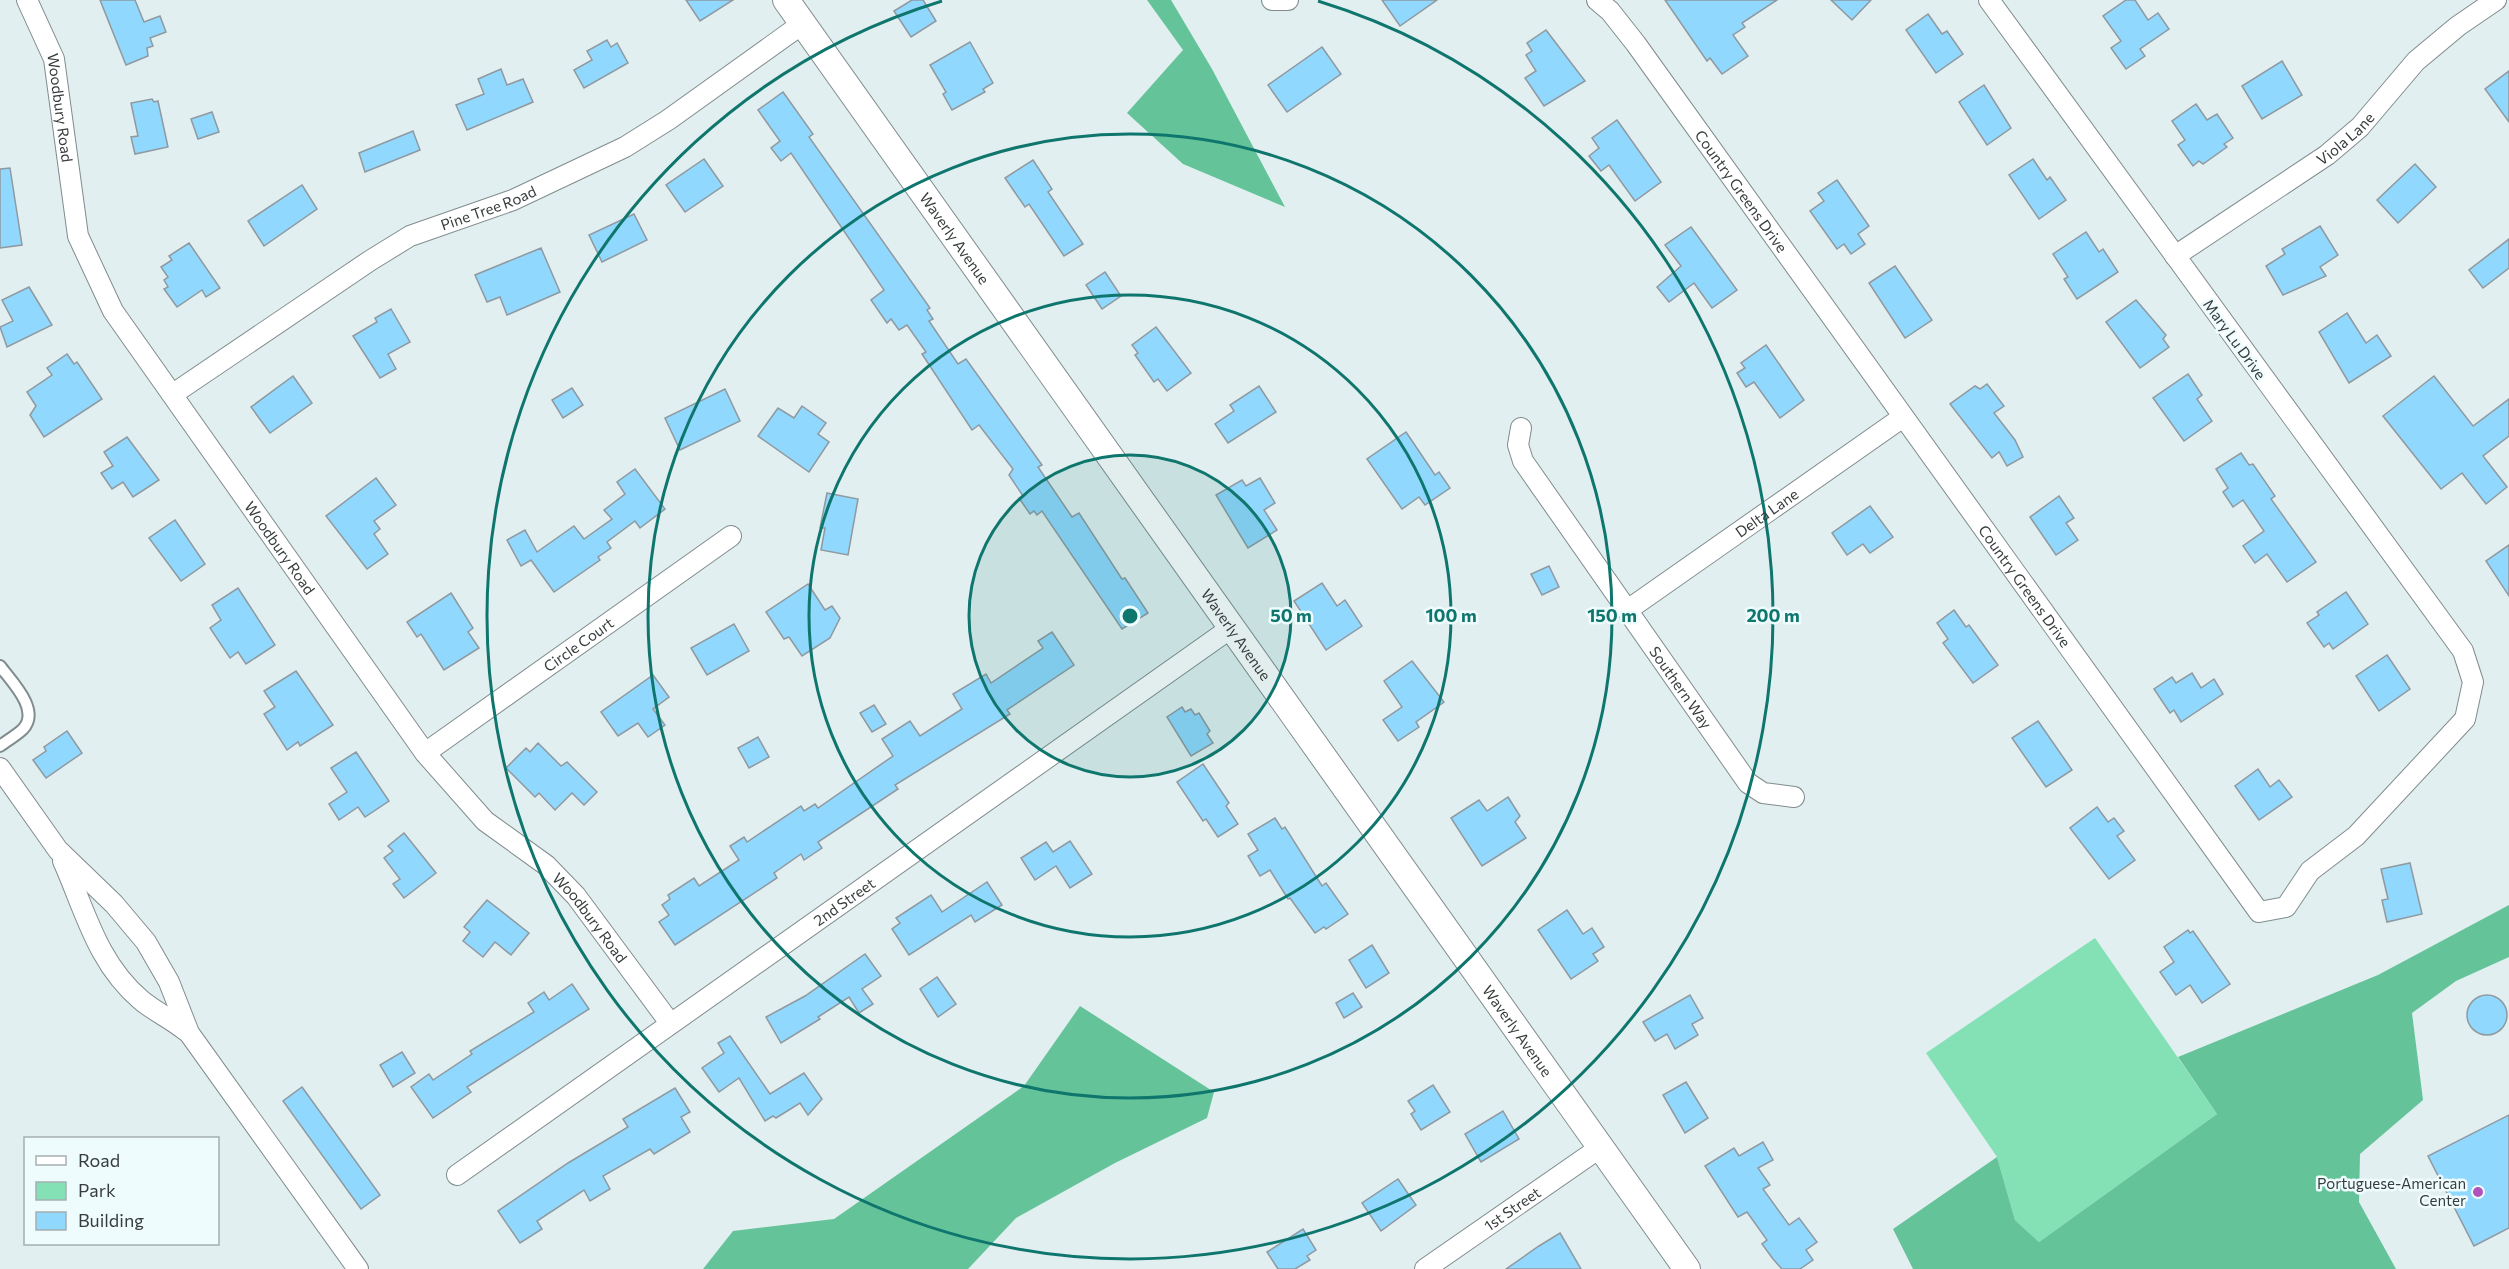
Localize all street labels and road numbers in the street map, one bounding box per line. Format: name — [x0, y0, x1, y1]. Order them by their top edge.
street label: Woodbury Road — [44, 52, 77, 163]
street label: Viola Lane — [2313, 108, 2378, 168]
street label: Country Greens Drive — [1692, 126, 1792, 256]
street label: Pine Tree Road — [438, 181, 539, 234]
street label: Waverly Avenue — [916, 189, 994, 287]
street label: Mary Lu Drive — [2200, 295, 2270, 383]
street label: Delta Lane — [1732, 484, 1802, 541]
street label: Woodbury Road — [241, 498, 319, 598]
street label: Country Greens Drive — [1975, 521, 2075, 651]
street label: Waverly Avenue — [1198, 585, 1275, 684]
street label: Circle Court — [540, 613, 617, 675]
street label: Southern Way — [1646, 643, 1716, 732]
street label: Woodbury Road — [549, 869, 631, 966]
street label: 2nd Street — [810, 874, 878, 929]
street label: Waverly Avenue — [1479, 981, 1556, 1080]
street label: 1st Street — [1480, 1183, 1544, 1234]

